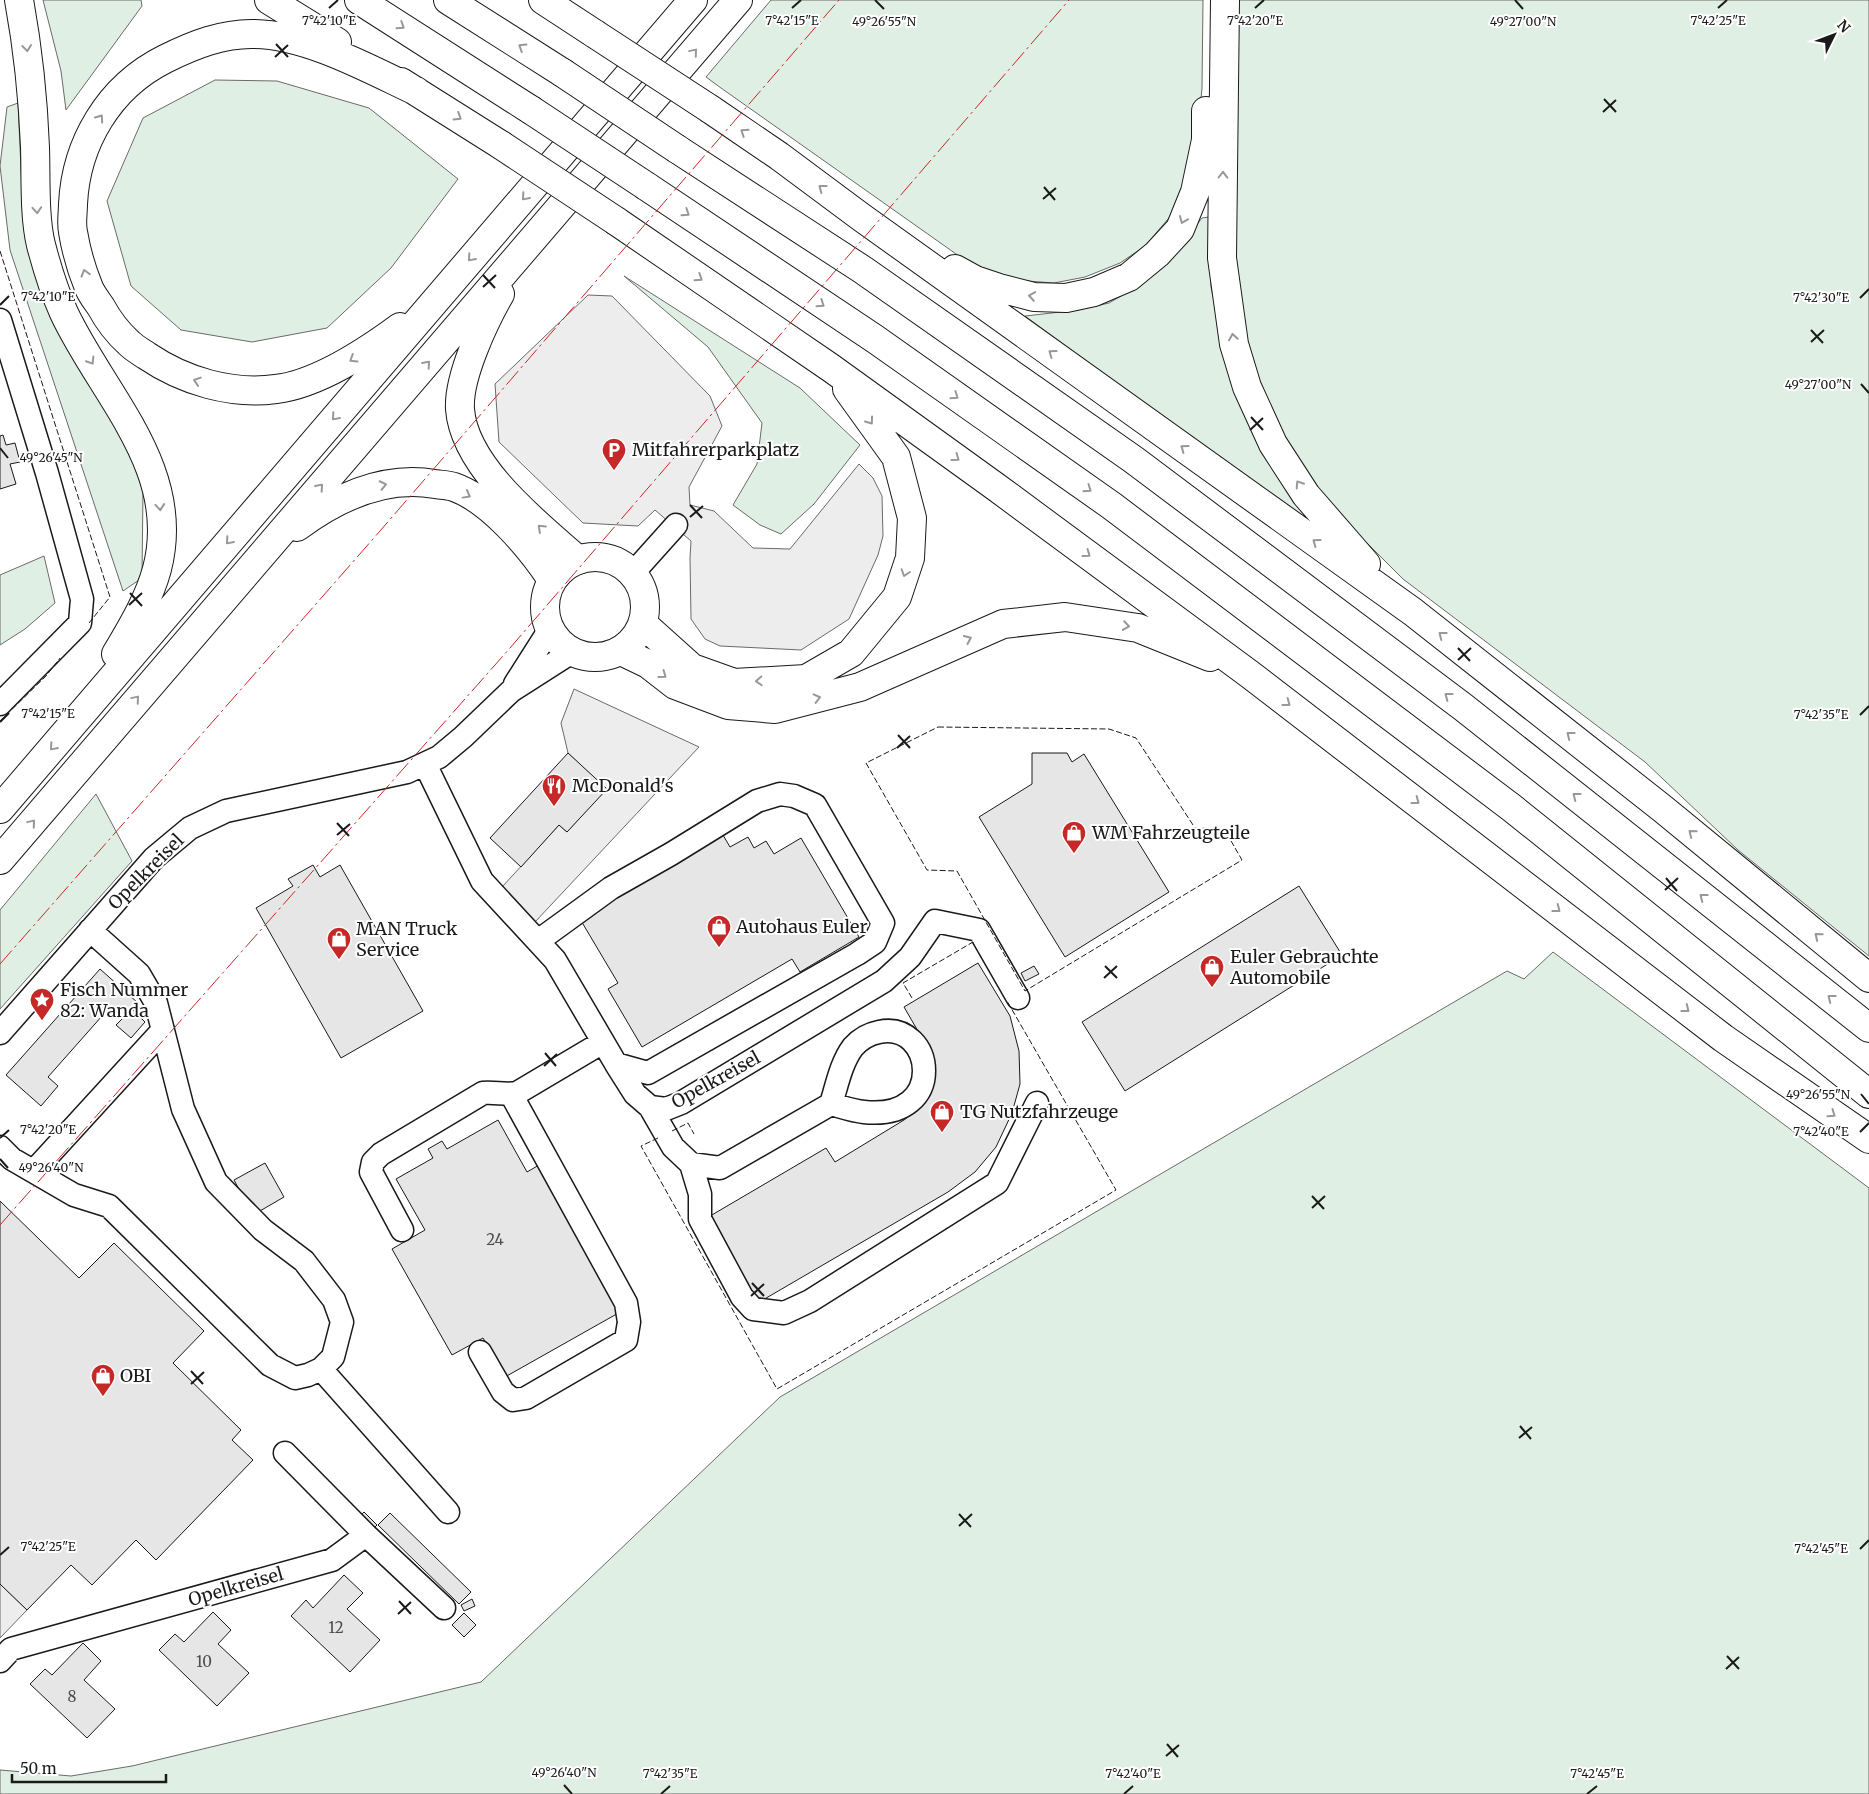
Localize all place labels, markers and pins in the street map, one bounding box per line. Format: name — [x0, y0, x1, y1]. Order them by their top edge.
parking icon: Mitfahrerparkplatz — [601, 437, 627, 471]
place label: Mitfahrerparkplatz — [632, 438, 799, 461]
restaurant icon: McDonald's — [541, 773, 567, 807]
place label: McDonald's — [572, 774, 674, 797]
shop icon: WM Fahrzeugteile — [1061, 820, 1087, 854]
place label: WM Fahrzeugteile — [1091, 821, 1250, 844]
shop icon: Autohaus Euler — [706, 914, 732, 948]
place label: Autohaus Euler — [735, 915, 868, 938]
place label: MAN Truck Service — [356, 917, 458, 961]
shop icon: MAN Truck Service — [326, 926, 352, 960]
place label: Euler Gebrauchte Automobile — [1229, 945, 1378, 989]
shop icon: Euler Gebrauchte Automobile — [1199, 954, 1225, 988]
place label: Fisch Nummer 82: Wanda — [60, 978, 188, 1022]
place icon: Fisch Nummer 82: Wanda — [29, 987, 55, 1021]
shop icon: TG Nutzfahrzeuge — [929, 1099, 955, 1133]
place label: TG Nutzfahrzeuge — [960, 1100, 1118, 1123]
shop icon: OBI — [90, 1363, 116, 1397]
place label: OBI — [120, 1364, 151, 1387]

